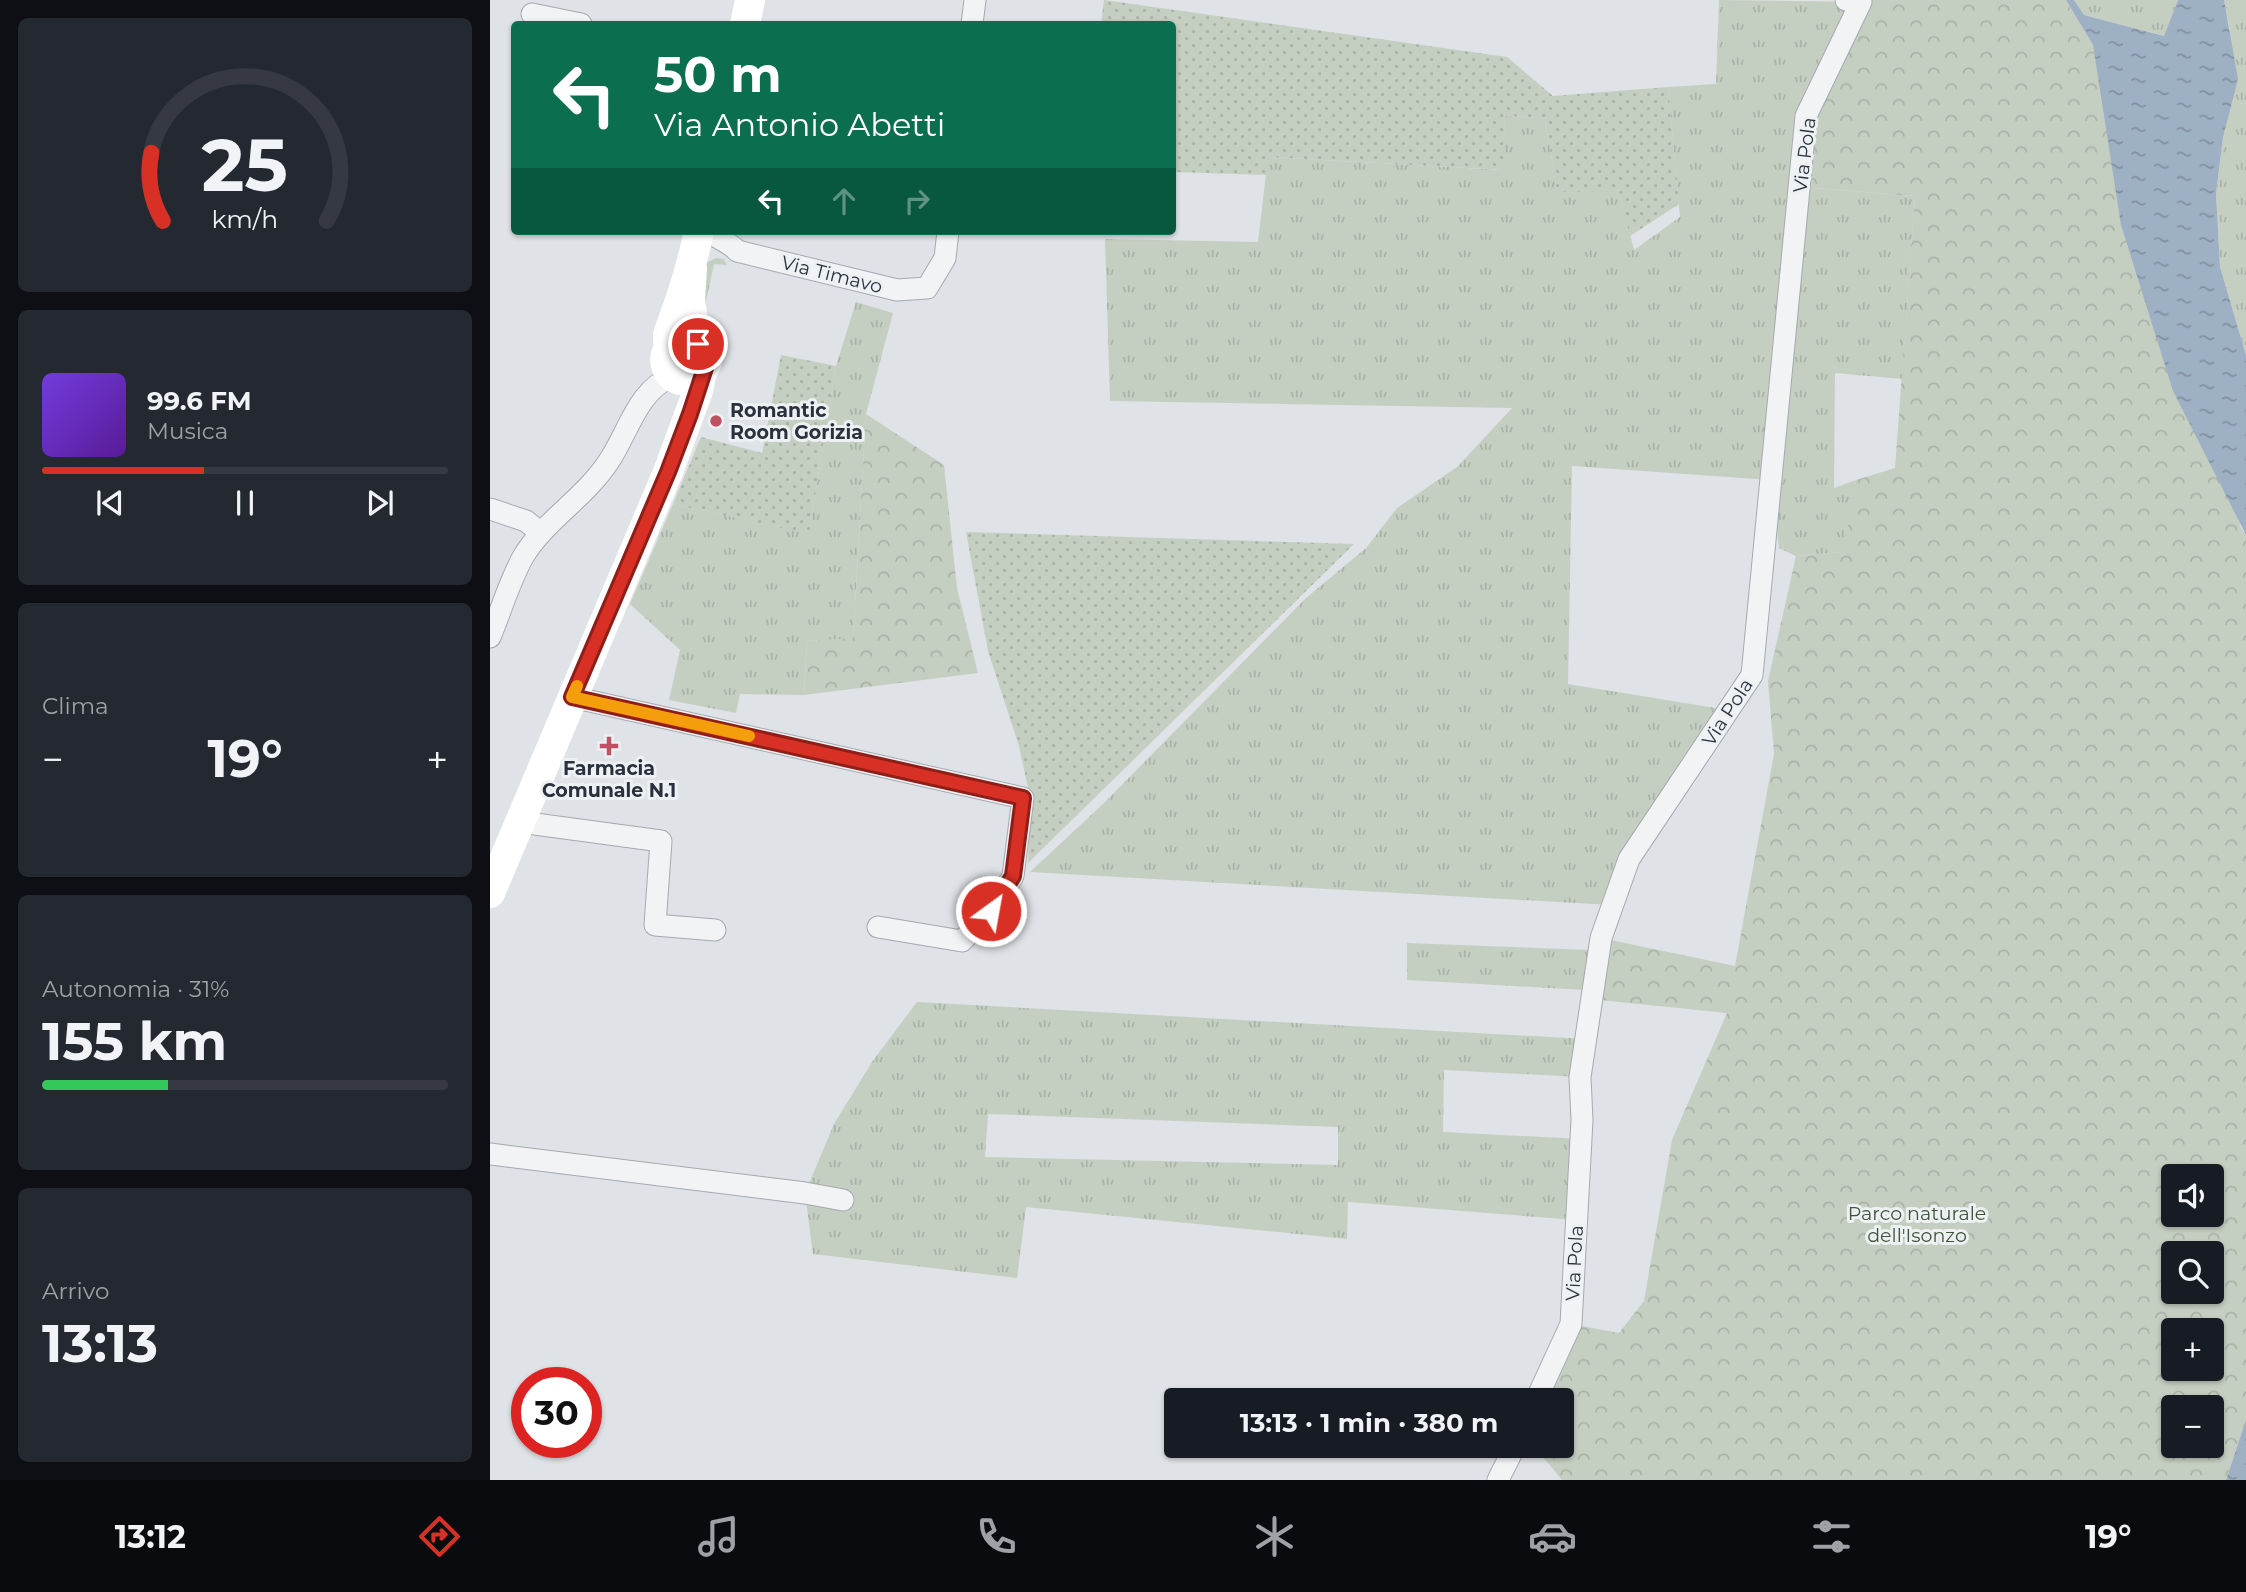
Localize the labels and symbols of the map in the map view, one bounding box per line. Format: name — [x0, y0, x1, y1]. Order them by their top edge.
street label: Via Pola — [1788, 116, 1821, 194]
street label: Via Timavo — [779, 251, 885, 298]
pin — [668, 314, 728, 374]
place label: Romantic Room Gorizia — [730, 399, 863, 444]
marker: Romantic Room Gorizia — [708, 413, 724, 429]
street label: Via Pola — [1697, 674, 1758, 750]
marker: Farmacia Comunale N.1 — [601, 738, 617, 754]
place label: Farmacia Comunale N.1 — [542, 757, 676, 802]
position arrow — [954, 874, 1028, 948]
park label: Parco naturale dell'Isonzo — [1848, 1202, 1986, 1247]
street label: Via Pola — [1561, 1225, 1588, 1302]
speed limit sign: 30 — [511, 1367, 602, 1458]

